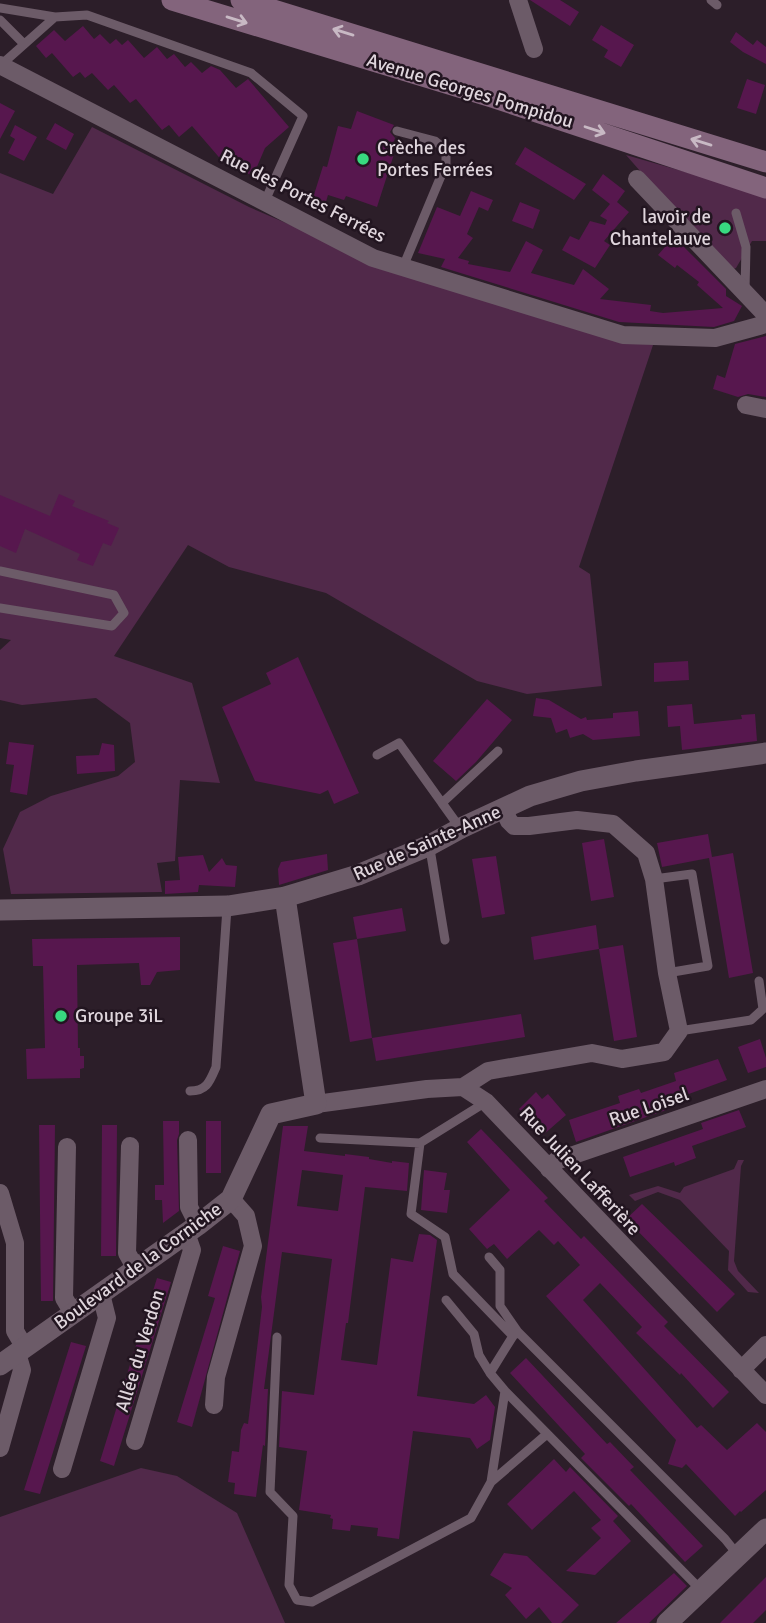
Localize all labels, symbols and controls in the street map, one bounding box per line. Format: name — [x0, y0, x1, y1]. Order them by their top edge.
one-way arrow — [226, 14, 248, 27]
one-way arrow — [332, 25, 354, 37]
street label: Avenue Georges Pompidou — [364, 48, 576, 134]
one-way arrow — [584, 125, 606, 137]
one-way arrow — [690, 135, 712, 148]
place label: Crèche des Portes Ferrées — [377, 136, 493, 182]
street label: Rue des Portes Ferrées — [216, 144, 390, 248]
marker: Crèche des Portes Ferrées — [355, 151, 371, 167]
place label: lavoir de Chantelauve — [610, 205, 711, 251]
marker: lavoir de Chantelauve — [717, 220, 733, 236]
street label: Rue de Sainte-Anne — [349, 800, 505, 886]
place label: Groupe 3iL — [75, 1004, 163, 1028]
marker: Groupe 3iL — [53, 1008, 69, 1024]
street label: Rue Loisel — [606, 1082, 692, 1132]
street label: Rue Julien Lafferière — [514, 1102, 646, 1240]
street label: Boulevard de la Corniche — [49, 1197, 227, 1335]
street label: Allée du Verdon — [110, 1287, 170, 1415]

